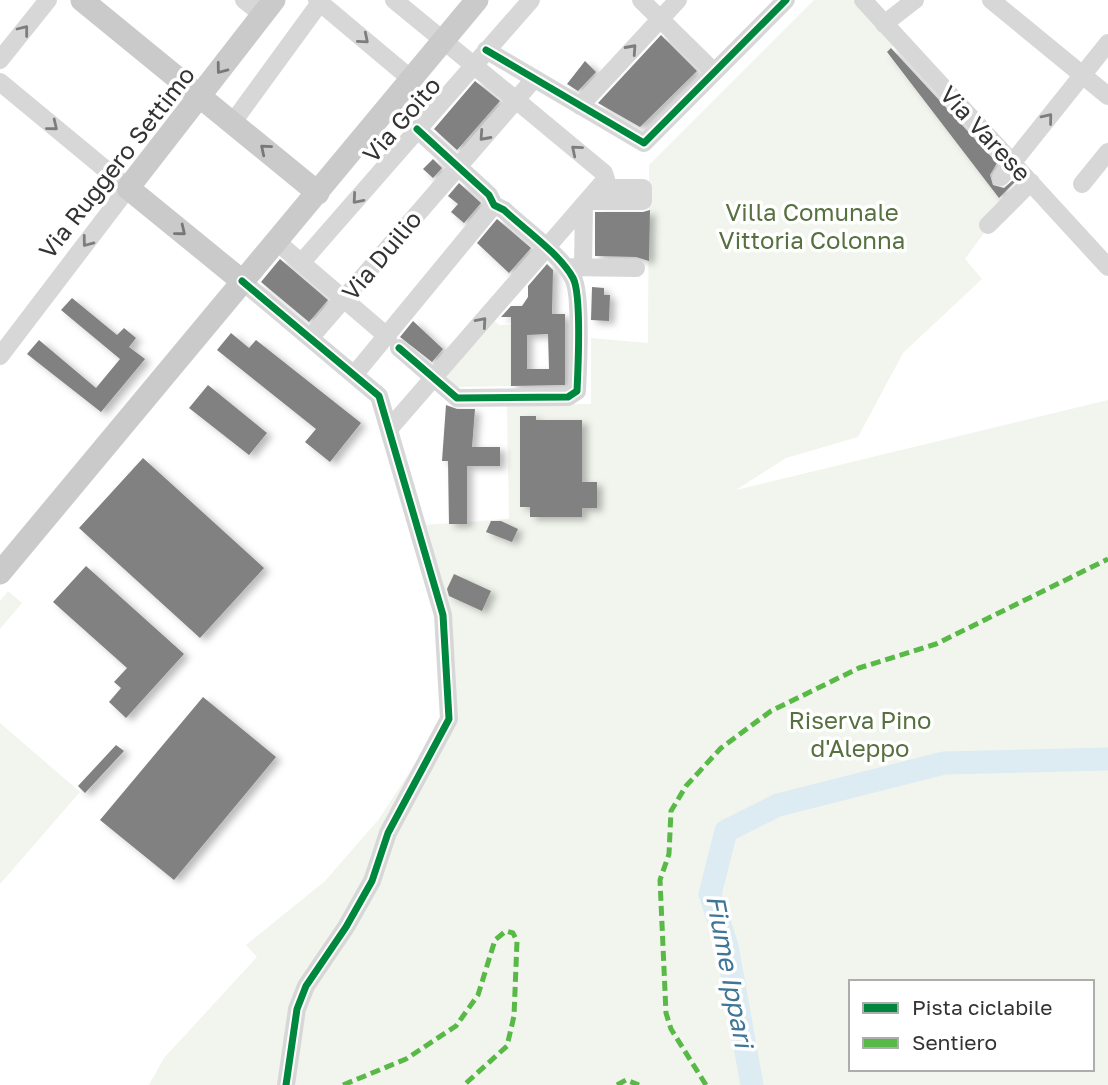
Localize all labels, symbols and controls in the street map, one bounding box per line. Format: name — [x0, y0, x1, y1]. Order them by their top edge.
one-way arrow — [16, 26, 28, 39]
one-way arrow — [356, 31, 368, 44]
one-way arrow — [624, 44, 637, 57]
street label: Via Ruggero Settimo — [32, 60, 200, 264]
one-way arrow — [217, 61, 230, 73]
street label: Via Goito — [356, 70, 446, 168]
street label: Via Varese — [934, 79, 1038, 187]
one-way arrow — [1039, 114, 1052, 126]
one-way arrow — [45, 117, 57, 130]
one-way arrow — [480, 128, 492, 141]
one-way arrow — [261, 144, 273, 157]
one-way arrow — [572, 146, 585, 158]
one-way arrow — [353, 191, 365, 204]
park label: Villa Comunale Vittoria Colonna — [719, 197, 905, 254]
street label: Via Duilio — [335, 204, 427, 306]
one-way arrow — [173, 223, 186, 235]
one-way arrow — [82, 234, 95, 247]
one-way arrow — [474, 317, 486, 330]
park label: Riserva Pino d'Aleppo — [788, 705, 932, 762]
water label: Fiume Ippari — [700, 892, 761, 1053]
legend — [849, 980, 1094, 1071]
text: Pista ciclabile — [912, 994, 1052, 1020]
text: Sentiero — [912, 1029, 997, 1055]

